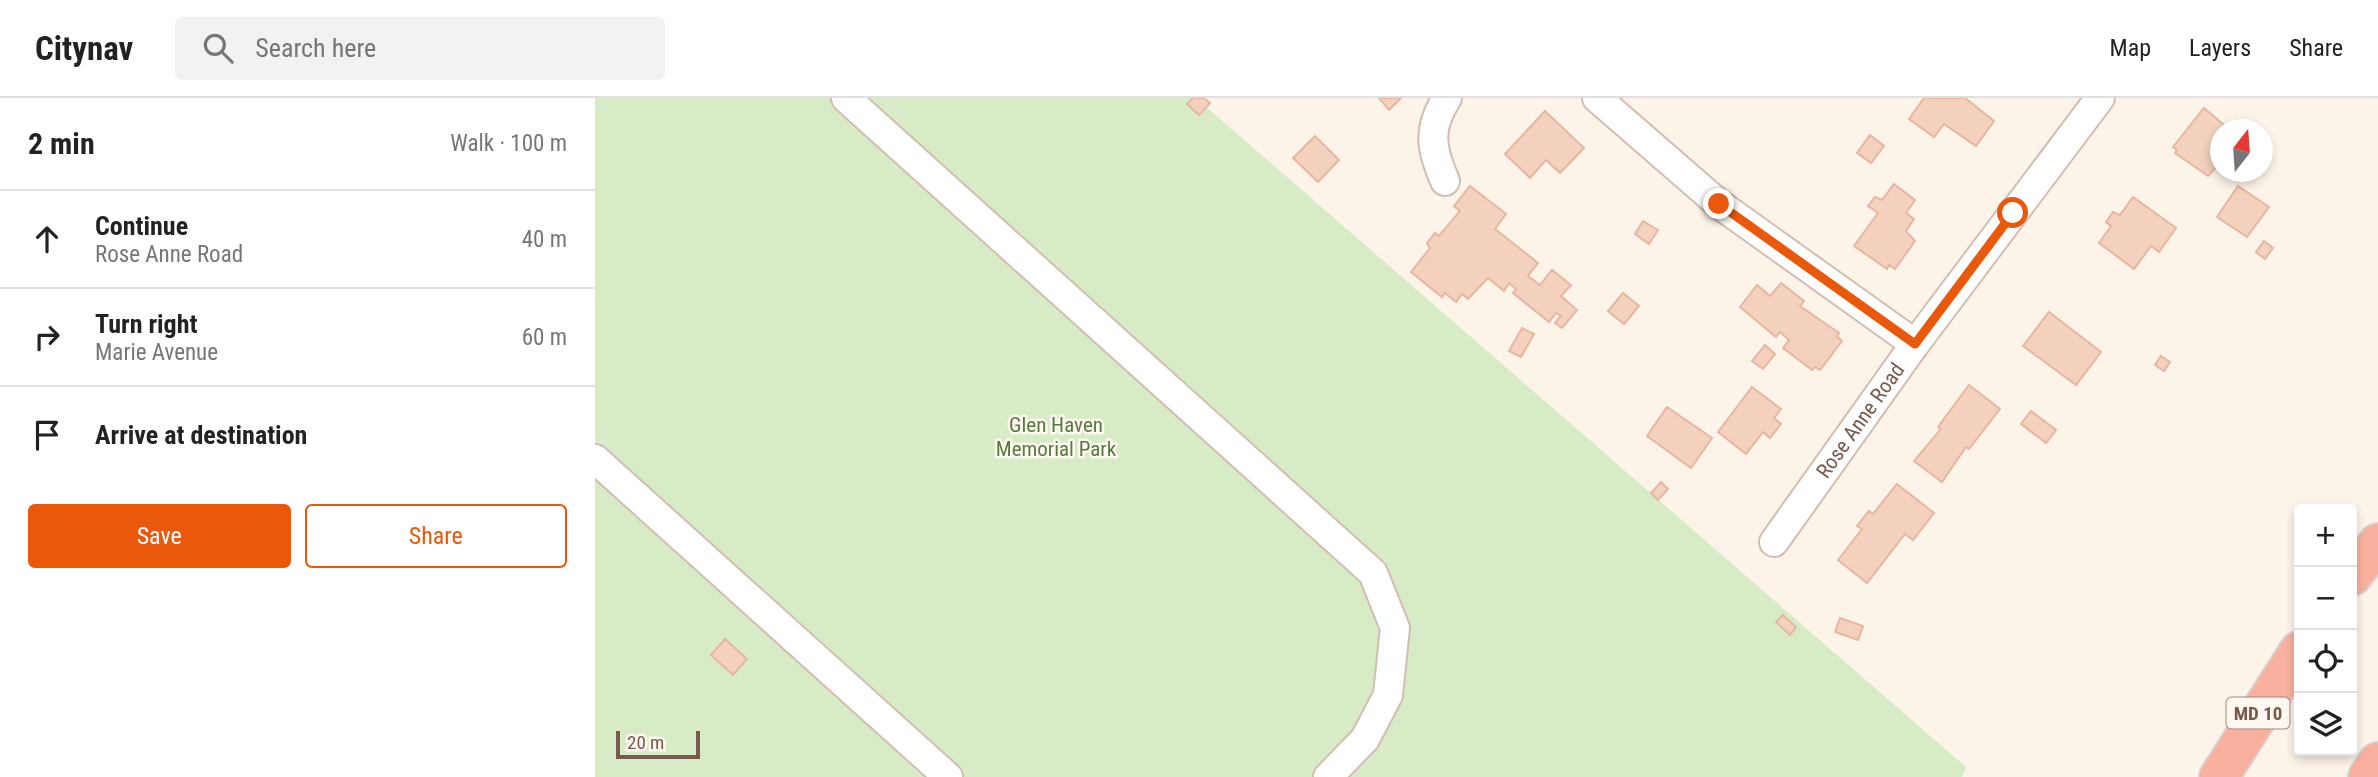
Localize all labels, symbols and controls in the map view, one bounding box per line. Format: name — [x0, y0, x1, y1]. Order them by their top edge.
search box — [175, 17, 665, 80]
text: Citynav — [35, 29, 133, 68]
icon: search — [199, 29, 237, 67]
text: Search here — [255, 33, 376, 63]
text: Map — [2110, 34, 2151, 62]
text: Layers — [2189, 34, 2251, 62]
text: Share — [2289, 34, 2343, 62]
north arrow — [2210, 119, 2273, 182]
text: 2 min — [28, 126, 95, 161]
text: Walk · 100 m — [450, 130, 567, 157]
route end — [1703, 188, 1734, 219]
route start — [1997, 197, 2028, 228]
text: Continue — [95, 211, 188, 241]
icon: ahead — [28, 220, 66, 258]
text: 40 m — [522, 226, 567, 253]
text: Rose Anne Road — [95, 241, 243, 268]
text: Turn right — [95, 309, 197, 339]
icon: right — [28, 318, 66, 356]
text: 60 m — [522, 324, 567, 351]
text: Marie Avenue — [95, 339, 218, 366]
street label: Rose Anne Road — [1811, 359, 1909, 483]
park label: Glen Haven Memorial Park — [996, 413, 1117, 461]
icon: arrive — [28, 416, 66, 454]
text: Arrive at destination — [95, 420, 307, 450]
button: Save — [28, 504, 291, 568]
button: Share — [305, 504, 567, 568]
map controls — [2294, 504, 2357, 756]
button: + — [2294, 504, 2357, 567]
button: − — [2294, 567, 2357, 630]
button: locate — [2294, 630, 2357, 693]
button: layers — [2294, 693, 2357, 756]
road number: MD 10 — [2227, 698, 2289, 728]
scale bar — [616, 728, 700, 760]
text: 20 m — [627, 731, 664, 754]

